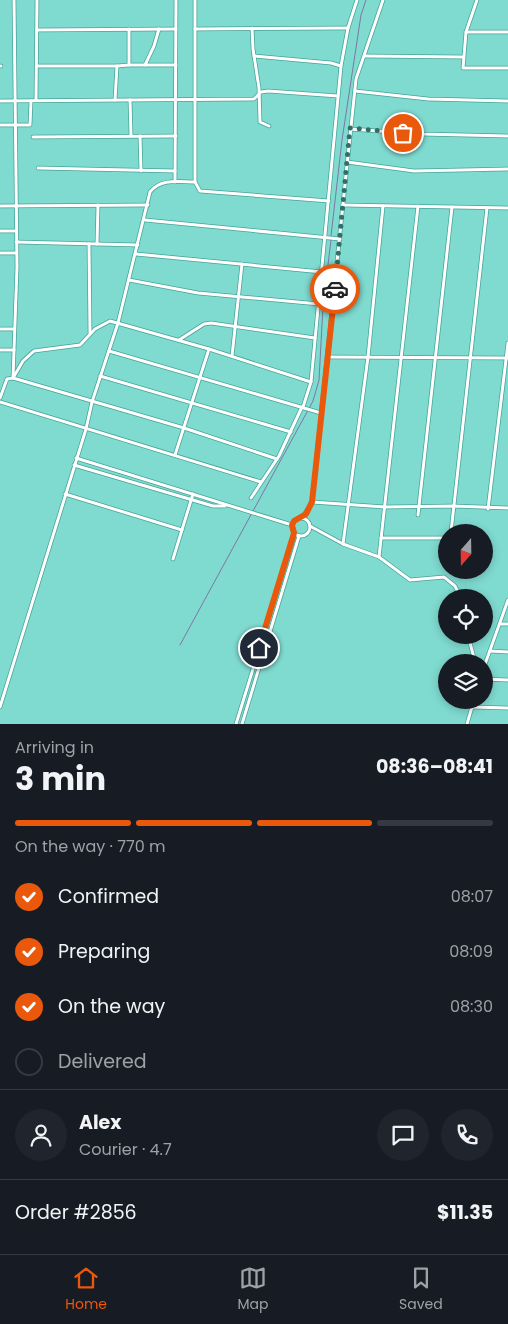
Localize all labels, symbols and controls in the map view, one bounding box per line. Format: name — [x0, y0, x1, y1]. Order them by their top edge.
pin — [382, 112, 424, 154]
icon: bag — [389, 119, 417, 147]
courier — [310, 264, 360, 314]
icon: car — [321, 275, 349, 303]
north arrow — [438, 524, 492, 579]
map controls — [438, 524, 493, 709]
button: locate — [438, 589, 493, 644]
pin — [238, 627, 280, 669]
icon: home — [245, 634, 273, 662]
button: layers — [438, 654, 493, 709]
text: Arriving in — [15, 736, 94, 759]
text: 08:36–08:41 — [376, 753, 493, 780]
text: 3 min — [15, 756, 106, 801]
text: On the way · 770 m — [15, 835, 166, 858]
icon: check — [15, 883, 43, 911]
text: Confirmed — [58, 883, 159, 910]
text: 08:07 — [451, 885, 493, 908]
icon: check — [15, 938, 43, 966]
text: Preparing — [58, 938, 150, 965]
text: 08:09 — [449, 940, 493, 963]
icon: check — [15, 993, 43, 1021]
text: On the way — [58, 993, 165, 1020]
text: 08:30 — [450, 995, 493, 1018]
text: Delivered — [58, 1048, 147, 1075]
button: person — [15, 1109, 67, 1161]
text: Alex — [79, 1109, 121, 1136]
button: chat — [377, 1109, 429, 1161]
button: phone — [441, 1109, 493, 1161]
text: Courier · 4.7 — [79, 1138, 172, 1161]
text: Order #2856 — [15, 1199, 137, 1226]
text: $11.35 — [437, 1199, 493, 1226]
tab: Home — [65, 1264, 107, 1315]
tab: Map — [238, 1264, 269, 1315]
tab: Saved — [399, 1264, 443, 1315]

